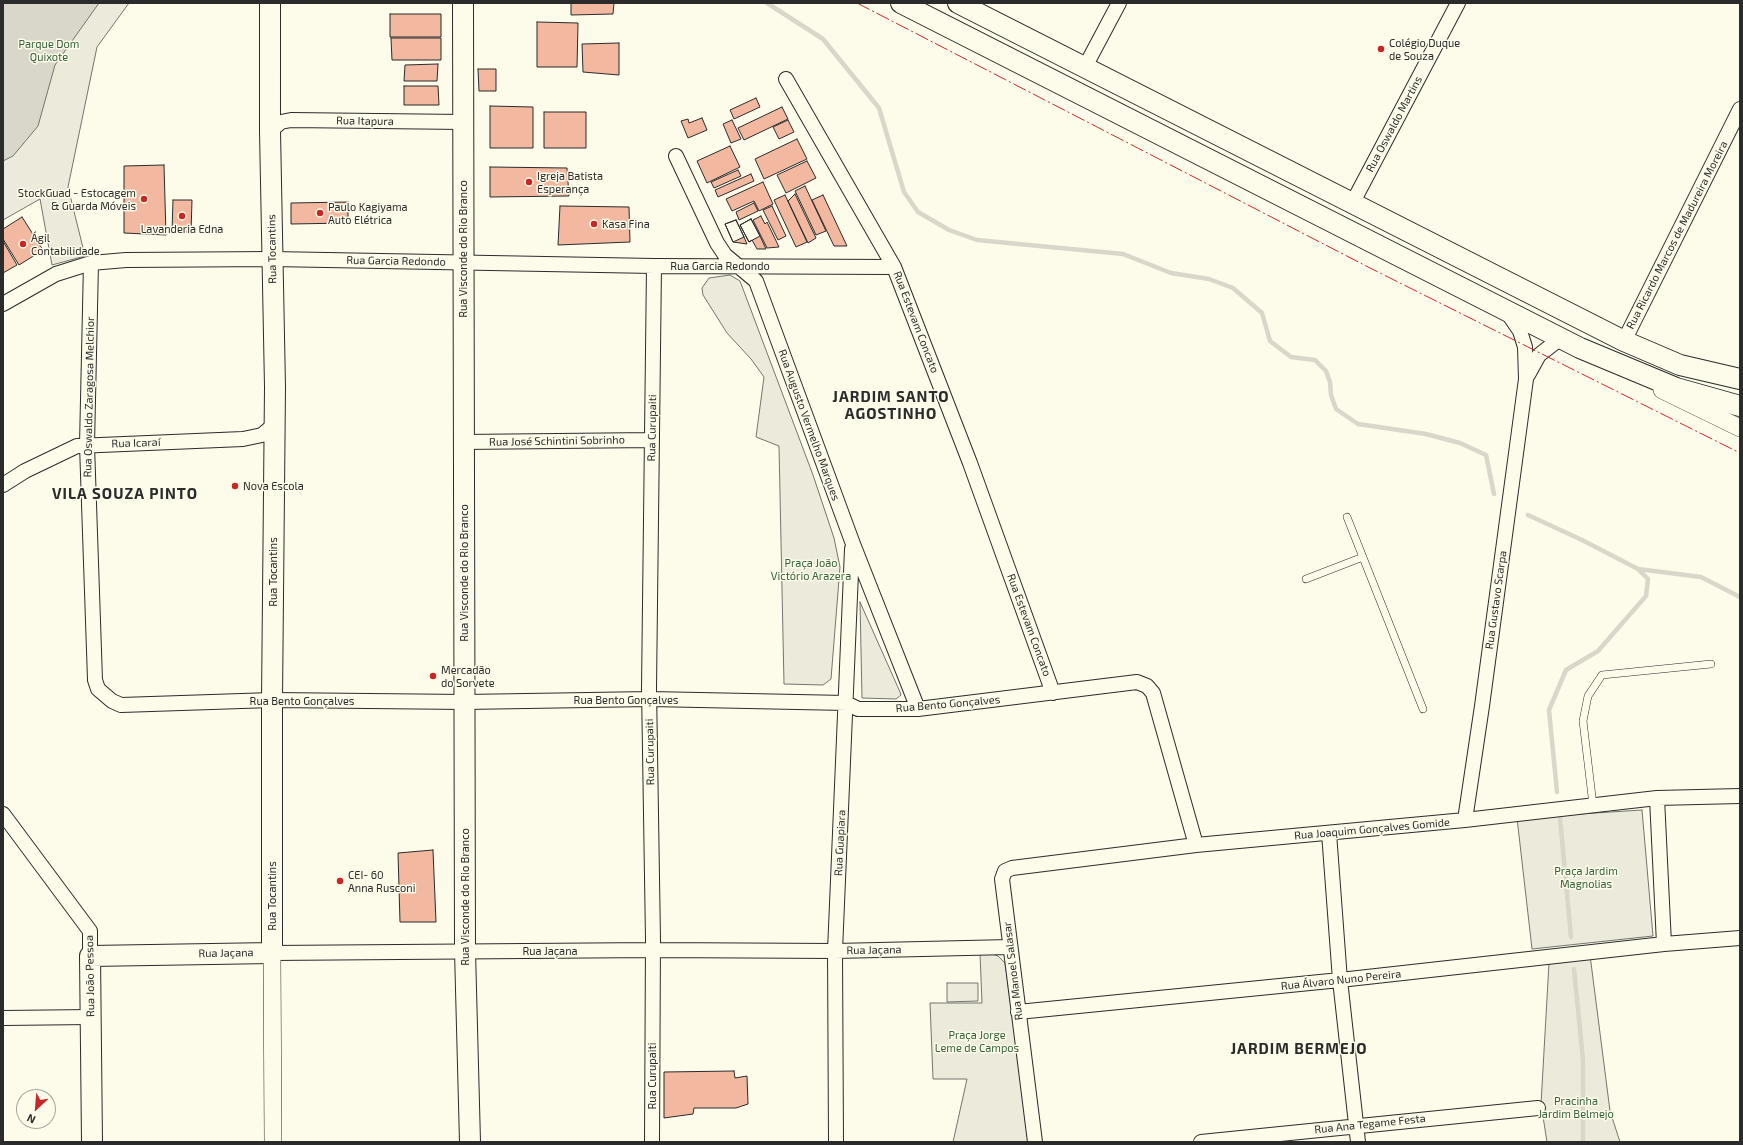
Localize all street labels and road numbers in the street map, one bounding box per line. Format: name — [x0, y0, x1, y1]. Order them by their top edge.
street label: Rua Oswaldo Martins — [1363, 74, 1425, 174]
street label: Rua Itapura — [336, 114, 394, 128]
street label: Rua Ricardo Marcos de Madureira Moreira — [1624, 139, 1730, 331]
street label: Rua Visconde do Rio Branco — [456, 180, 470, 318]
street label: Rua Tocantins — [265, 214, 279, 284]
street label: Rua Garcia Redondo — [346, 254, 446, 268]
street label: Rua Garcia Redondo — [670, 259, 770, 273]
street label: Rua Estevam Concato — [890, 269, 942, 375]
street label: Rua Oswaldo Zaragosa Melchior — [81, 316, 97, 478]
street label: Rua Augusto Vermelho Marques — [775, 348, 843, 502]
street label: Rua Curupaiti — [645, 394, 659, 462]
street label: Rua José Schintini Sobrinho — [489, 433, 625, 449]
street label: Rua Icaraí — [111, 436, 161, 450]
street label: Rua Visconde do Rio Branco — [457, 504, 471, 642]
street label: Rua Tocantins — [266, 537, 280, 607]
street label: Rua Gustavo Scarpa — [1483, 550, 1509, 650]
street label: Rua Estevam Concato — [1004, 572, 1054, 678]
street label: Rua Bento Gonçalves — [574, 693, 678, 707]
street label: Rua Bento Gonçalves — [895, 693, 1001, 715]
street label: Rua Bento Gonçalves — [250, 694, 354, 708]
street label: Rua Curupaiti — [643, 718, 657, 786]
street label: Rua Guapiara — [832, 810, 848, 876]
street label: Rua Joaquim Gonçalves Gomide — [1294, 816, 1450, 842]
street label: Rua Visconde do Rio Branco — [458, 828, 472, 966]
street label: Rua Tocantins — [265, 861, 279, 931]
street label: Rua Manoel Salasar — [1000, 921, 1026, 1021]
street label: Rua João Pessoa — [83, 935, 97, 1017]
street label: Rua Jaçana — [846, 943, 902, 957]
street label: Rua Jaçana — [522, 944, 578, 958]
street label: Rua Jaçana — [198, 946, 254, 960]
street label: Rua Álvaro Nuno Pereira — [1280, 967, 1402, 993]
street label: Rua Curupaiti — [645, 1043, 659, 1109]
street label: Rua Ana Tegame Festa — [1314, 1112, 1426, 1136]

